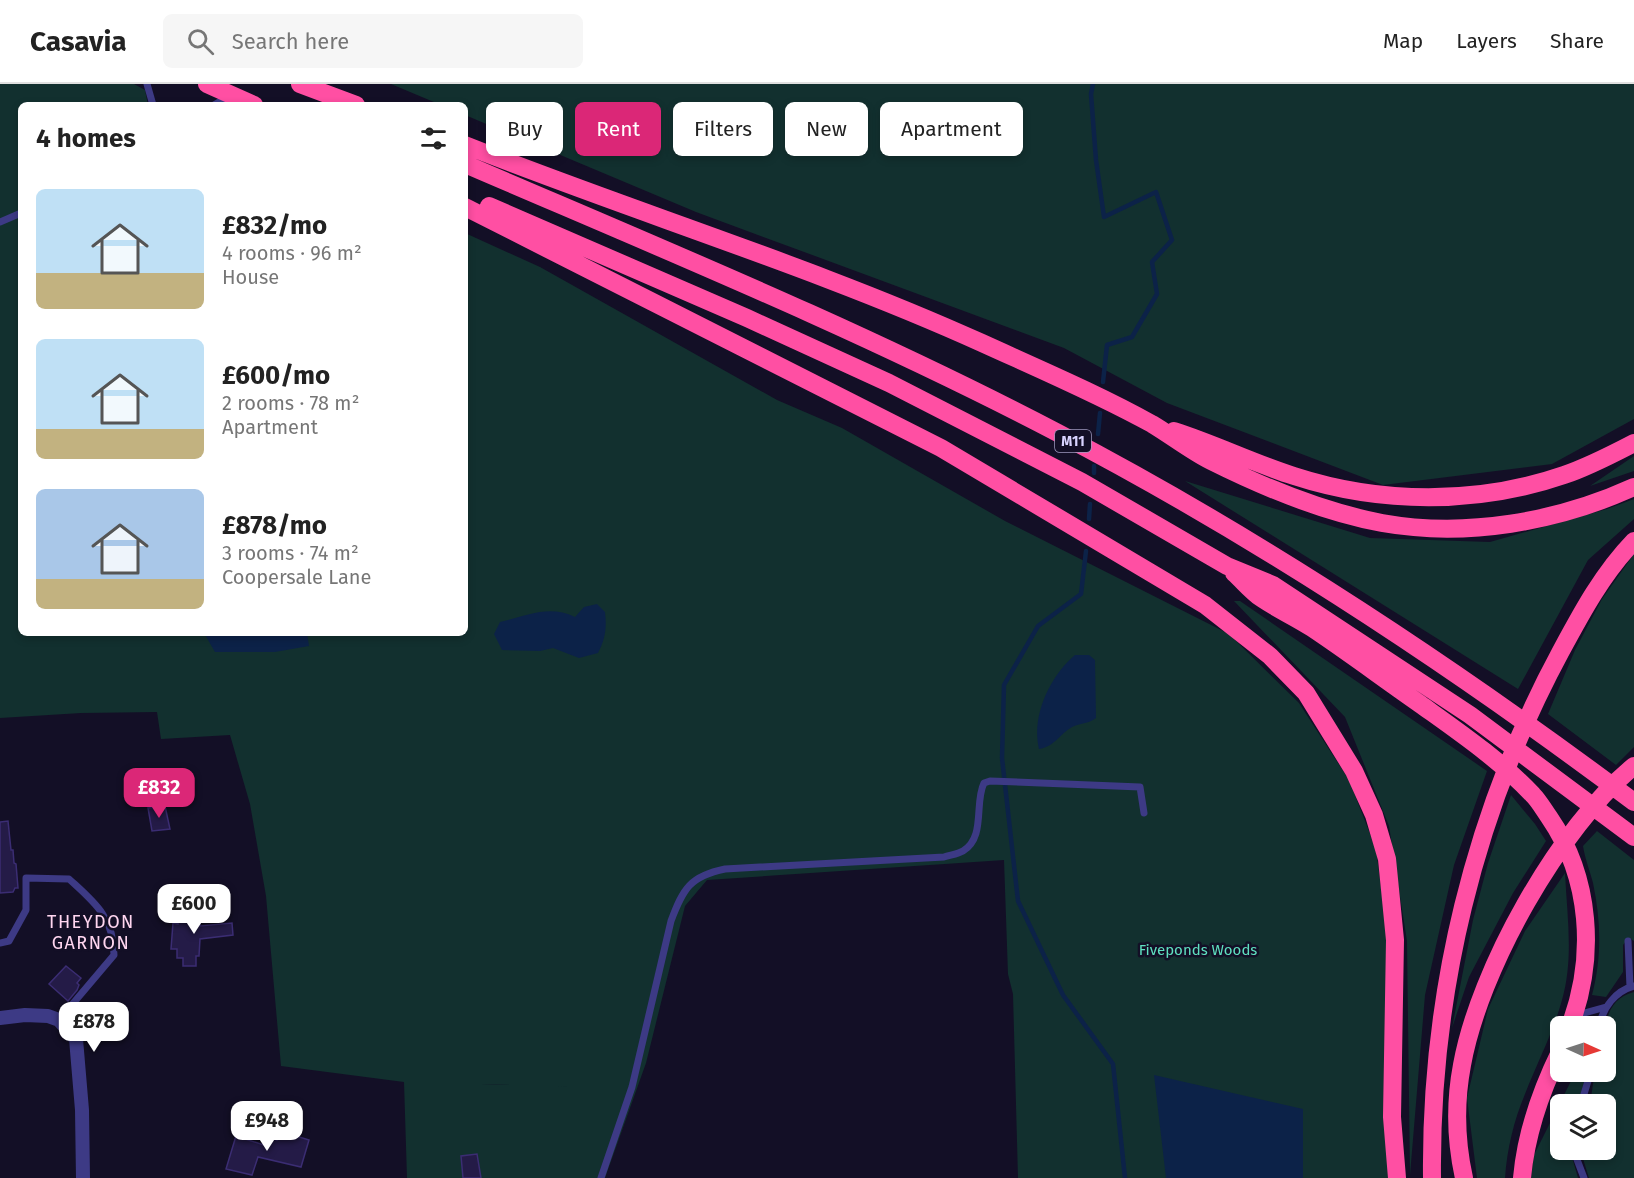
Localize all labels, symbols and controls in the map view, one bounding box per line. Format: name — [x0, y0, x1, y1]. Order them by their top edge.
search box — [163, 14, 583, 68]
text: Casavia — [30, 25, 127, 58]
icon: search — [184, 25, 217, 58]
text: Search here — [232, 28, 349, 55]
text: Map — [1383, 28, 1423, 54]
text: Layers — [1456, 28, 1517, 54]
text: Share — [1550, 28, 1604, 54]
chip: Buy — [486, 102, 563, 156]
chip: Rent — [575, 102, 661, 156]
chip: Filters — [673, 102, 773, 156]
chip: New — [785, 102, 868, 156]
chip: Apartment — [880, 102, 1023, 156]
icon: filters — [417, 122, 450, 155]
text: 4 homes — [36, 123, 136, 154]
text: £832/mo — [222, 210, 327, 241]
icon: home — [84, 213, 156, 285]
text: 4 rooms · 96 m² — [222, 241, 362, 265]
text: House — [222, 265, 279, 289]
text: £600/mo — [222, 360, 330, 391]
icon: home — [84, 363, 156, 435]
text: 2 rooms · 78 m² — [222, 391, 359, 415]
text: Apartment — [222, 415, 318, 439]
road number: M11 — [1055, 430, 1091, 452]
text: £878/mo — [222, 510, 327, 541]
icon: home — [84, 513, 156, 585]
text: 3 rooms · 74 m² — [222, 541, 359, 565]
text: Coopersale Lane — [222, 565, 371, 589]
pin: £832 — [123, 768, 195, 819]
text: £832 — [138, 775, 180, 799]
pin: £600 — [158, 884, 230, 935]
text: £600 — [172, 891, 216, 915]
district label: THEYDON GARNON — [47, 911, 135, 954]
park label: Fiveponds Woods — [1139, 941, 1257, 959]
pin: £878 — [58, 1002, 130, 1053]
text: £878 — [73, 1009, 115, 1033]
north arrow — [1550, 1016, 1616, 1082]
map controls — [1550, 1016, 1616, 1160]
button: layers — [1550, 1094, 1616, 1160]
pin: £948 — [231, 1101, 303, 1152]
text: £948 — [245, 1108, 289, 1132]

